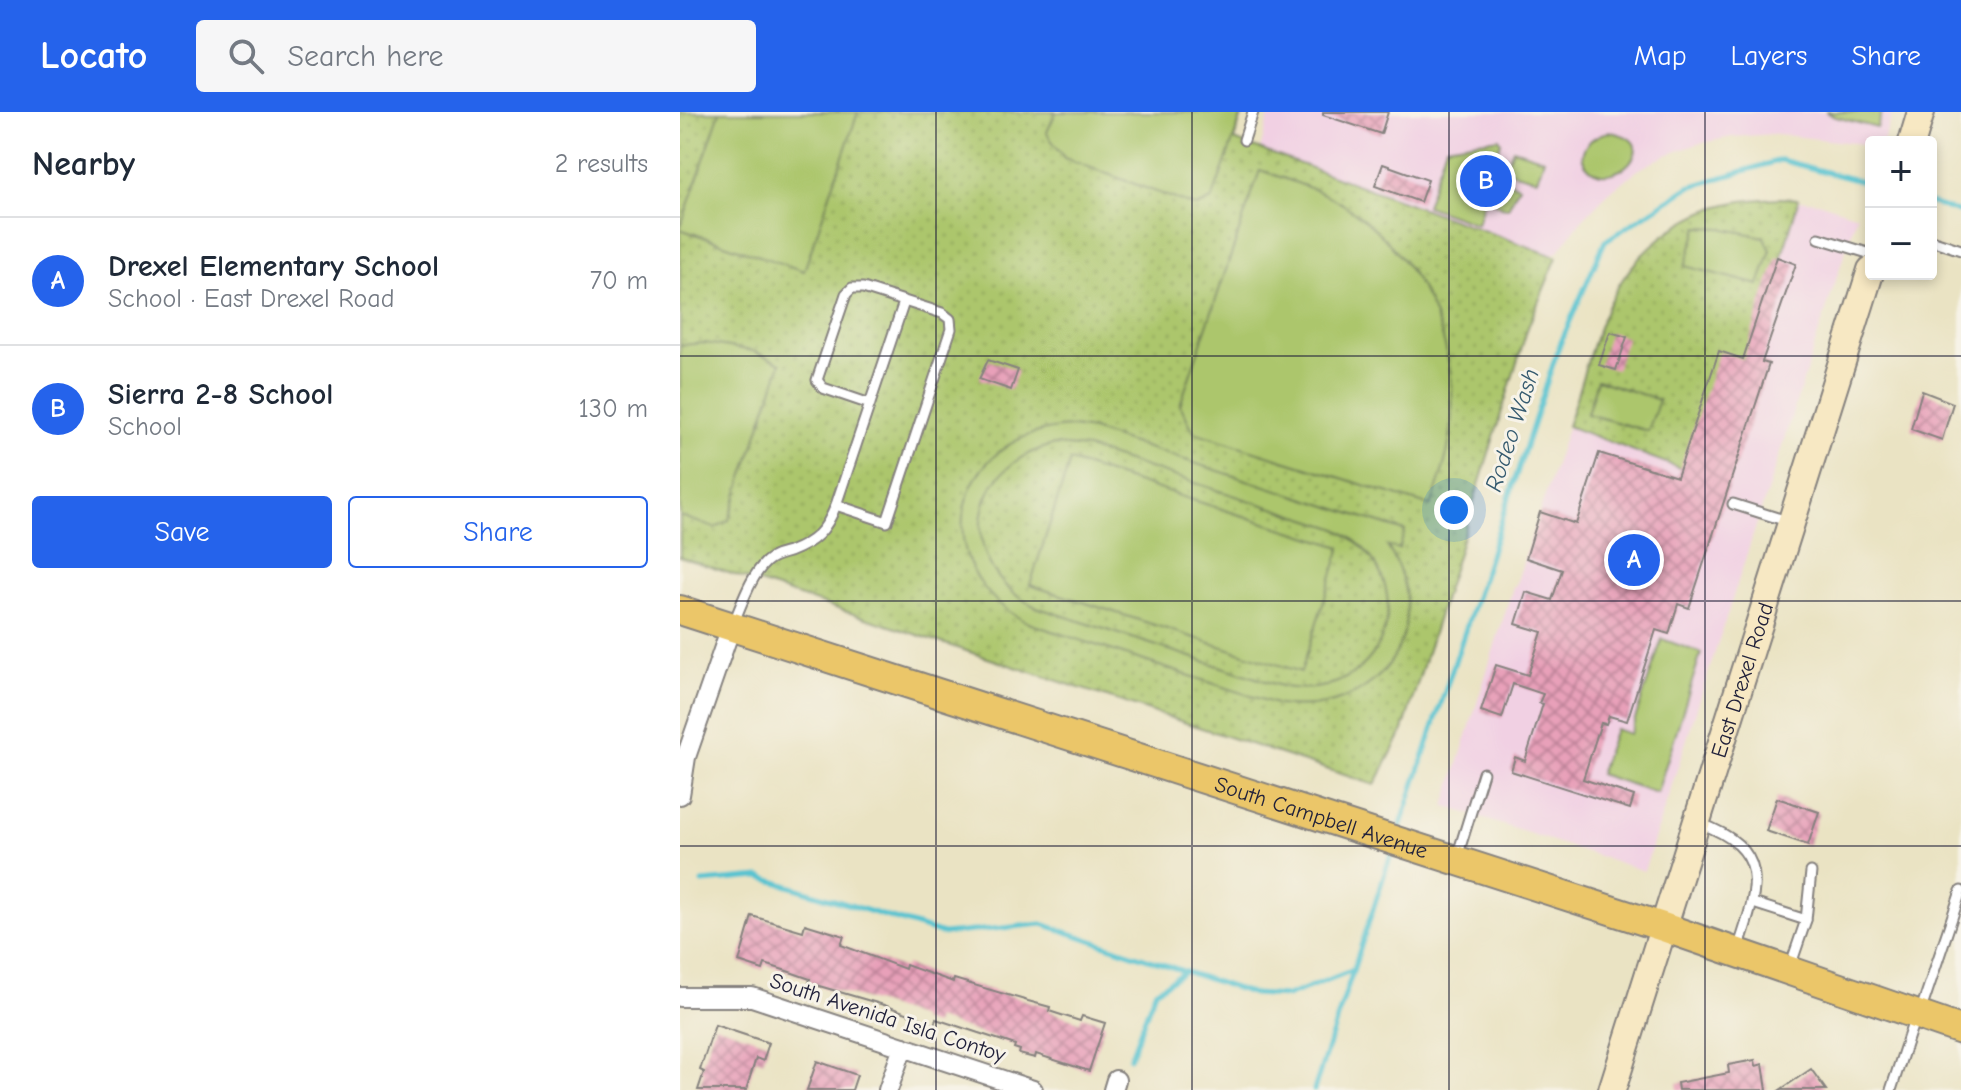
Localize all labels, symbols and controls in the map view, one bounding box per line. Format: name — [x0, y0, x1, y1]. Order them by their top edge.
search box — [196, 20, 756, 92]
text: Locato — [40, 34, 148, 78]
icon: search — [224, 34, 268, 78]
text: Search here — [288, 39, 444, 74]
text: Map — [1634, 40, 1687, 72]
text: Layers — [1731, 40, 1807, 72]
text: Share — [1851, 40, 1921, 72]
map controls — [1865, 136, 1937, 280]
button: + — [1865, 136, 1937, 208]
text: Nearby — [32, 144, 135, 184]
text: 2 results — [555, 149, 648, 179]
pin: B — [1460, 151, 1512, 211]
button: − — [1865, 208, 1937, 280]
text: Drexel Elementary School — [108, 249, 439, 284]
text: A — [51, 266, 65, 296]
text: 70 m — [590, 266, 648, 296]
text: School · East Drexel Road — [108, 284, 395, 314]
water label: Rodeo Wash — [1479, 365, 1545, 495]
text: Sierra 2-8 School — [108, 377, 333, 412]
text: B — [50, 394, 66, 424]
text: 130 m — [579, 394, 648, 424]
text: School — [108, 412, 182, 442]
your location — [1434, 490, 1474, 530]
button: Save — [32, 496, 332, 568]
button: Share — [348, 496, 648, 568]
pin: A — [1608, 530, 1660, 590]
street label: East Drexel Road — [1706, 599, 1779, 761]
street label: South Campbell Avenue — [1211, 771, 1431, 864]
street label: South Avenida Isla Contoy — [767, 968, 1009, 1068]

